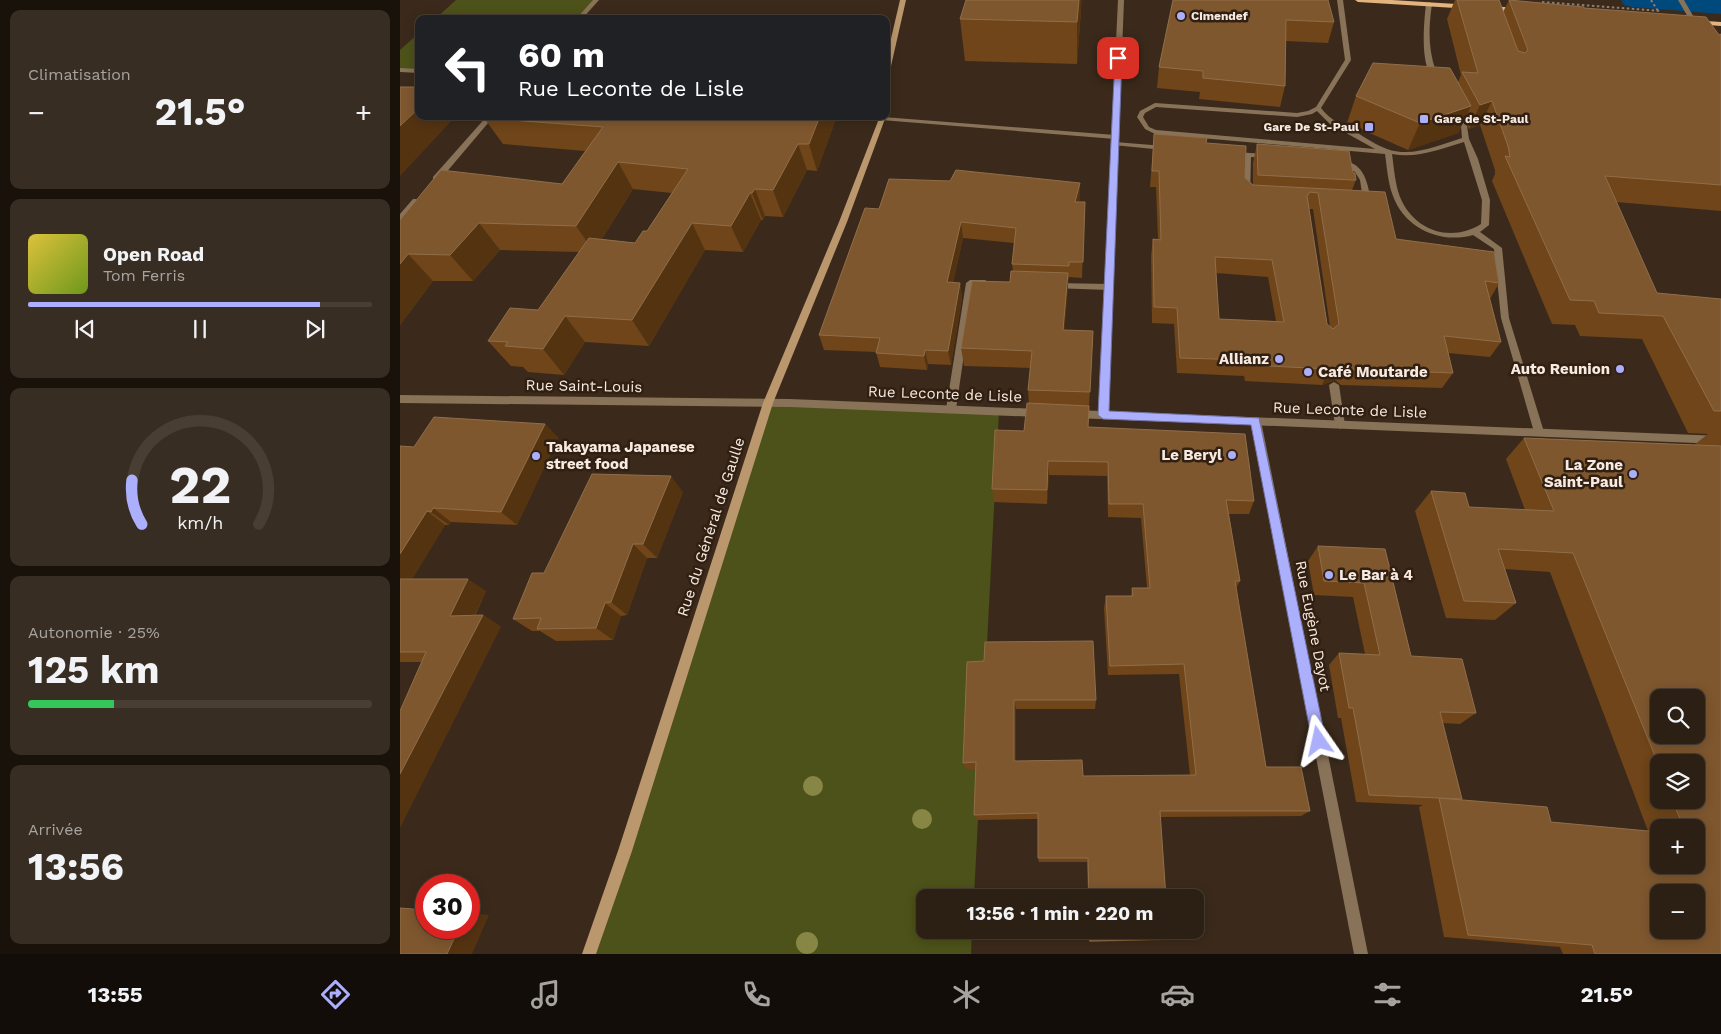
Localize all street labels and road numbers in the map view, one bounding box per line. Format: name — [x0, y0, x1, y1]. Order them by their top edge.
street label: Rue Saint-Louis — [526, 376, 643, 396]
street label: Rue Leconte de Lisle — [868, 382, 1022, 406]
street label: Rue Leconte de Lisle — [1273, 398, 1427, 422]
street label: Rue du Général de Gaulle — [674, 435, 748, 619]
street label: Rue Eugène Dayot — [1291, 559, 1335, 694]

